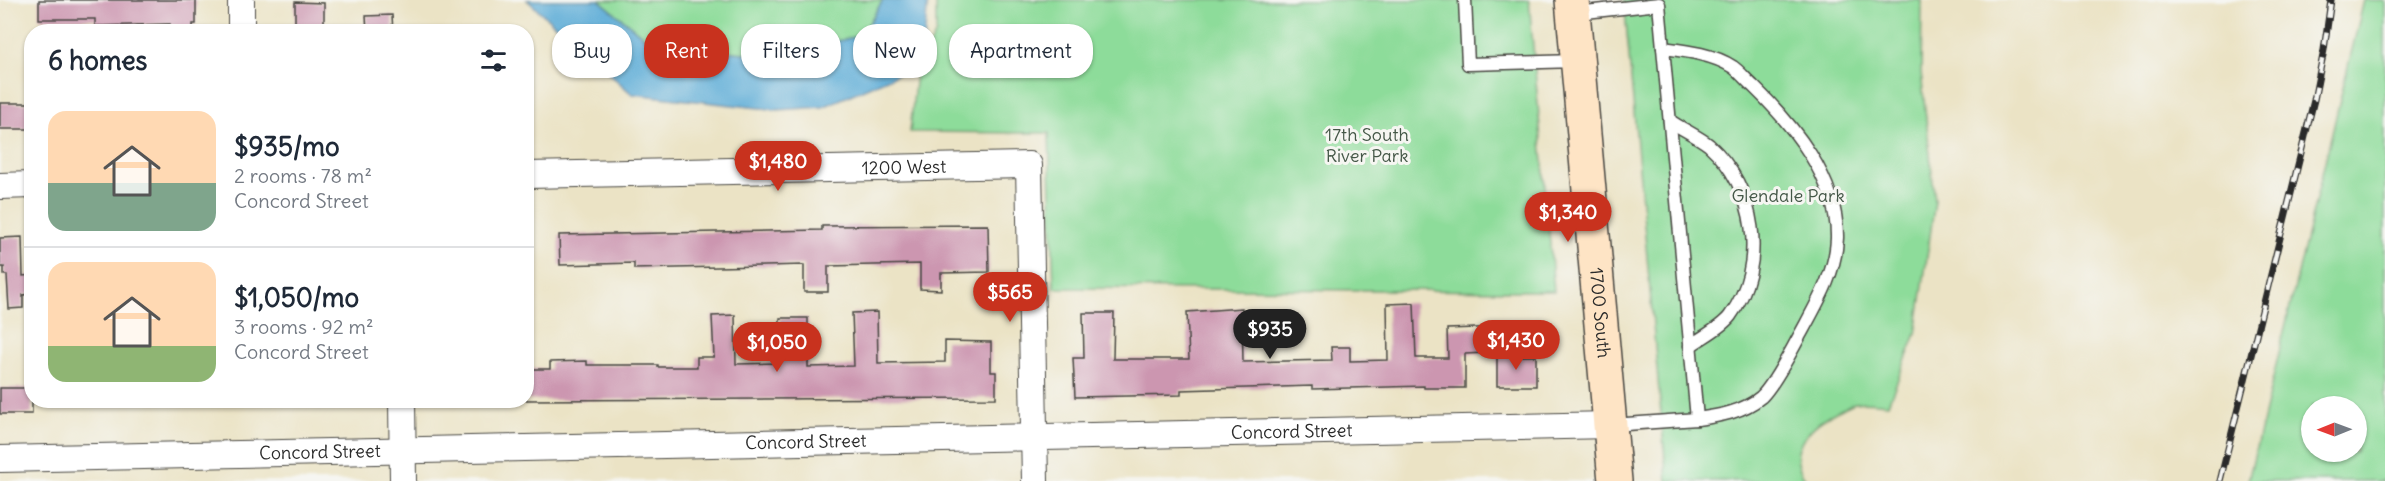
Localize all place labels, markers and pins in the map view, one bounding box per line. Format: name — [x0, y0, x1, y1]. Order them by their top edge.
pin: $1,480 — [729, 141, 827, 192]
pin: $1,340 — [1519, 192, 1617, 243]
pin: $565 — [974, 272, 1046, 323]
pin: $935 — [1234, 309, 1306, 360]
pin: $1,430 — [1467, 320, 1565, 371]
pin: $1,050 — [728, 322, 826, 373]

